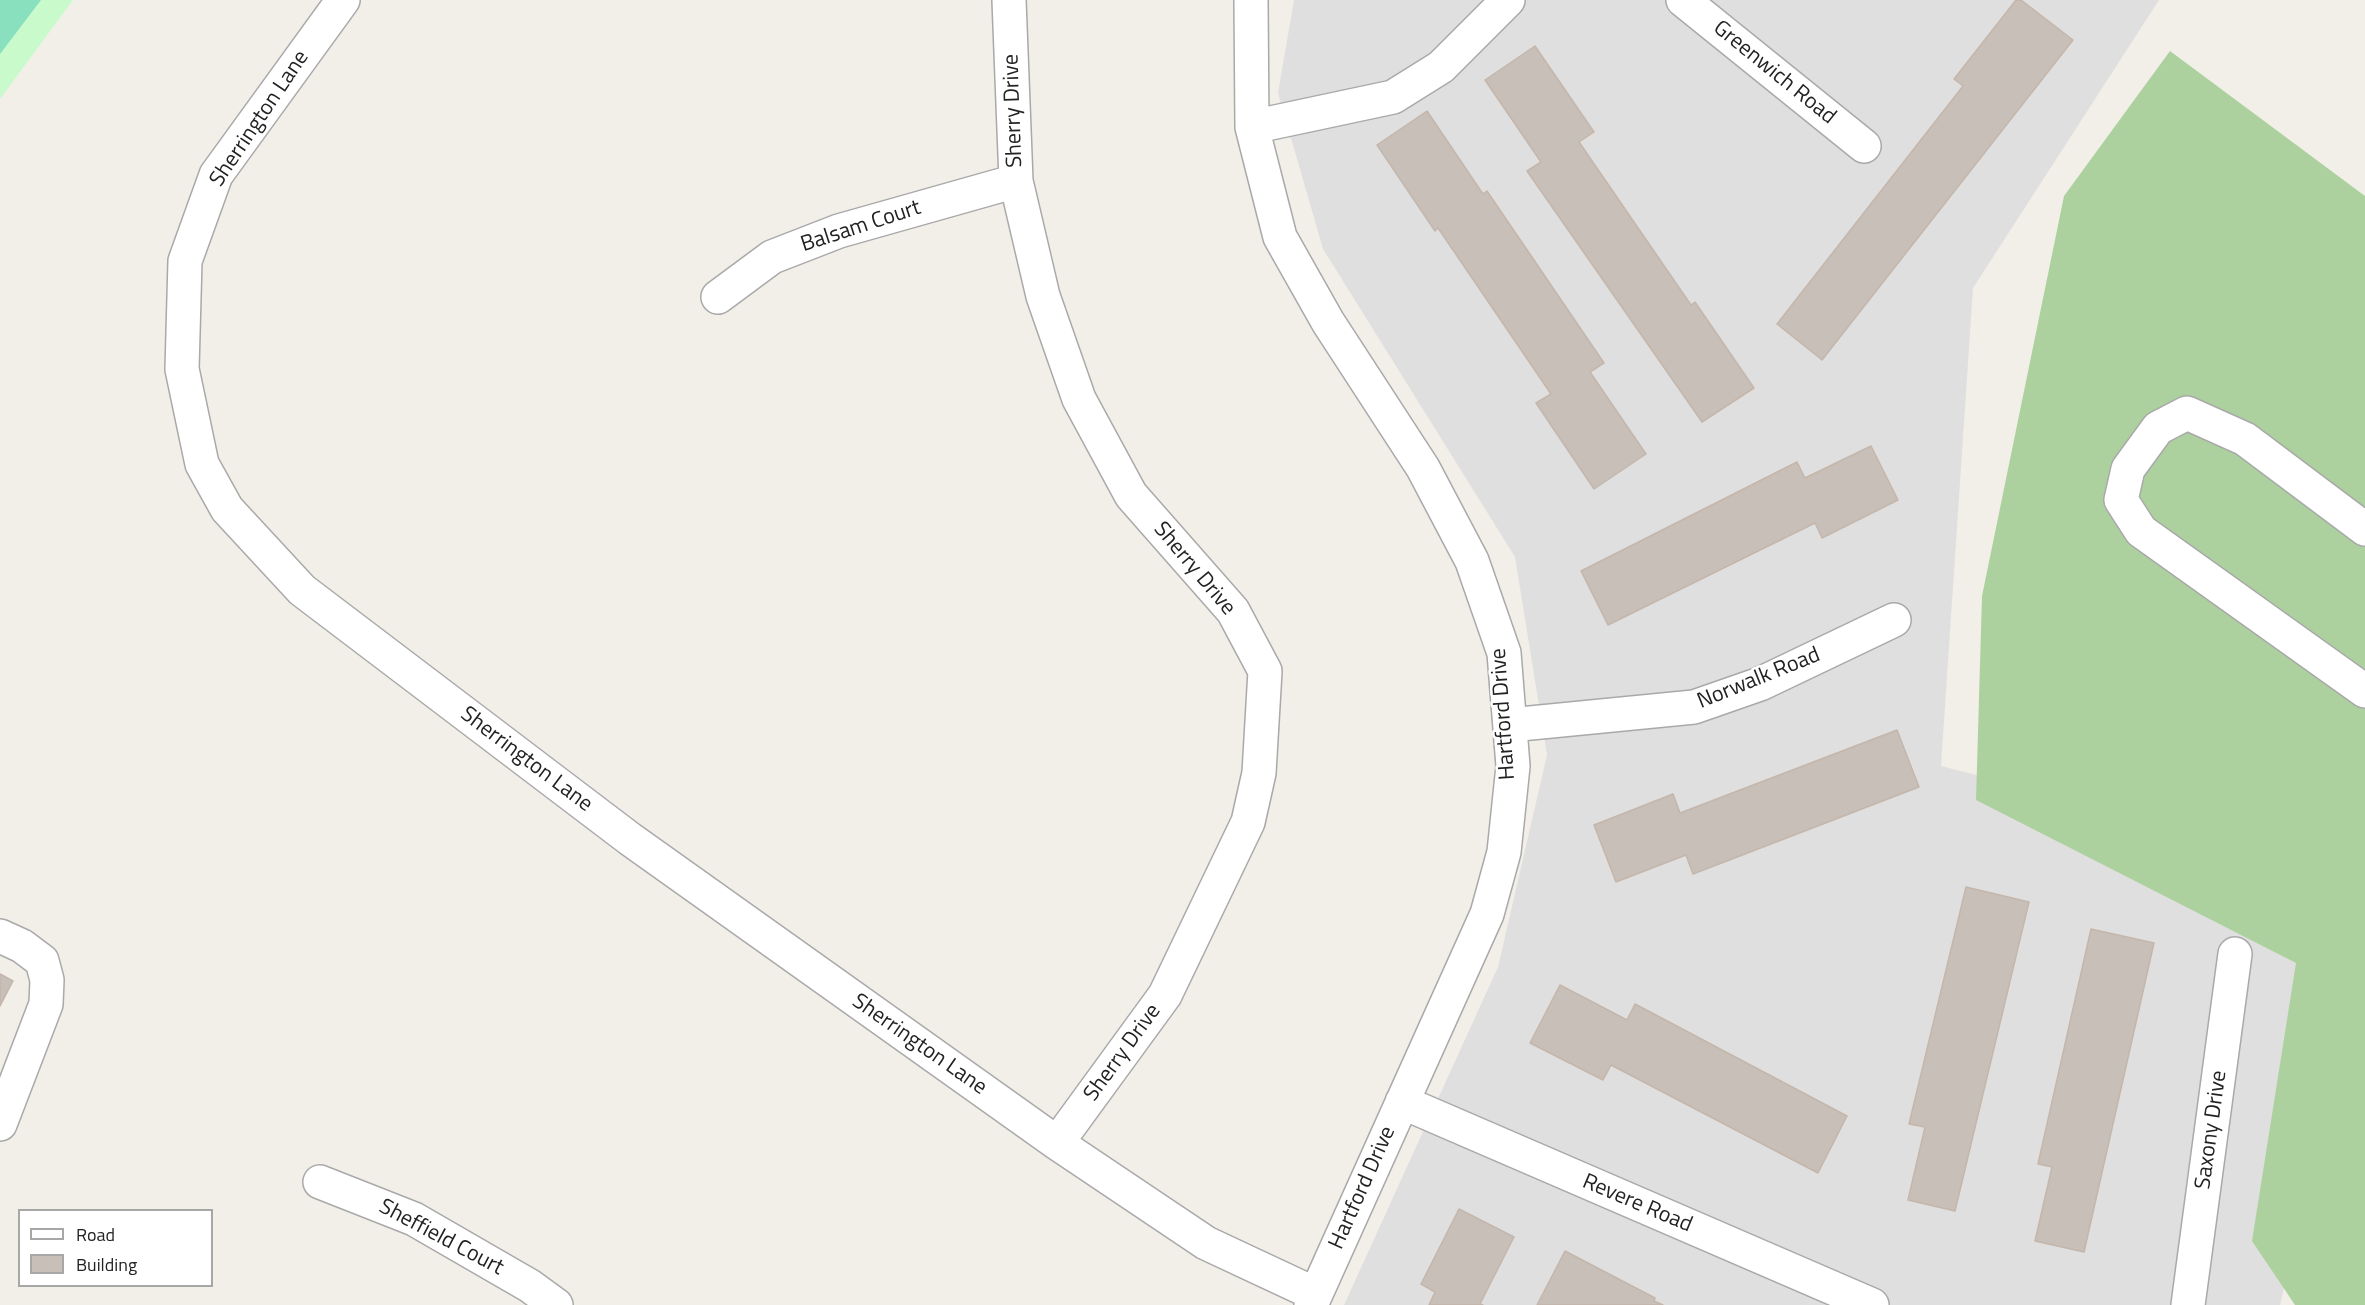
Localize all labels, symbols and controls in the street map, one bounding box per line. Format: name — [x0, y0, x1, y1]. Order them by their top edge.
street label: Greenwich Road — [1707, 15, 1841, 131]
street label: Sherrington Lane — [205, 46, 315, 192]
street label: Sherry Drive — [999, 54, 1029, 168]
street label: Balsam Court — [798, 195, 924, 259]
street label: Sherry Drive — [1147, 517, 1241, 621]
street label: Norwalk Road — [1694, 642, 1824, 716]
street label: Hartford Drive — [1486, 647, 1522, 781]
street label: Sherrington Lane — [455, 702, 597, 818]
street label: Sherrington Lane — [847, 989, 991, 1101]
street label: Sherry Drive — [1079, 999, 1167, 1107]
street label: Saxony Drive — [2191, 1069, 2233, 1191]
street label: Hartford Drive — [1324, 1122, 1402, 1254]
street label: Revere Road — [1578, 1169, 1696, 1239]
street label: Sheffield Court — [374, 1194, 508, 1282]
legend — [18, 1209, 213, 1287]
text: Road — [76, 1221, 115, 1248]
text: Building — [76, 1251, 137, 1278]

